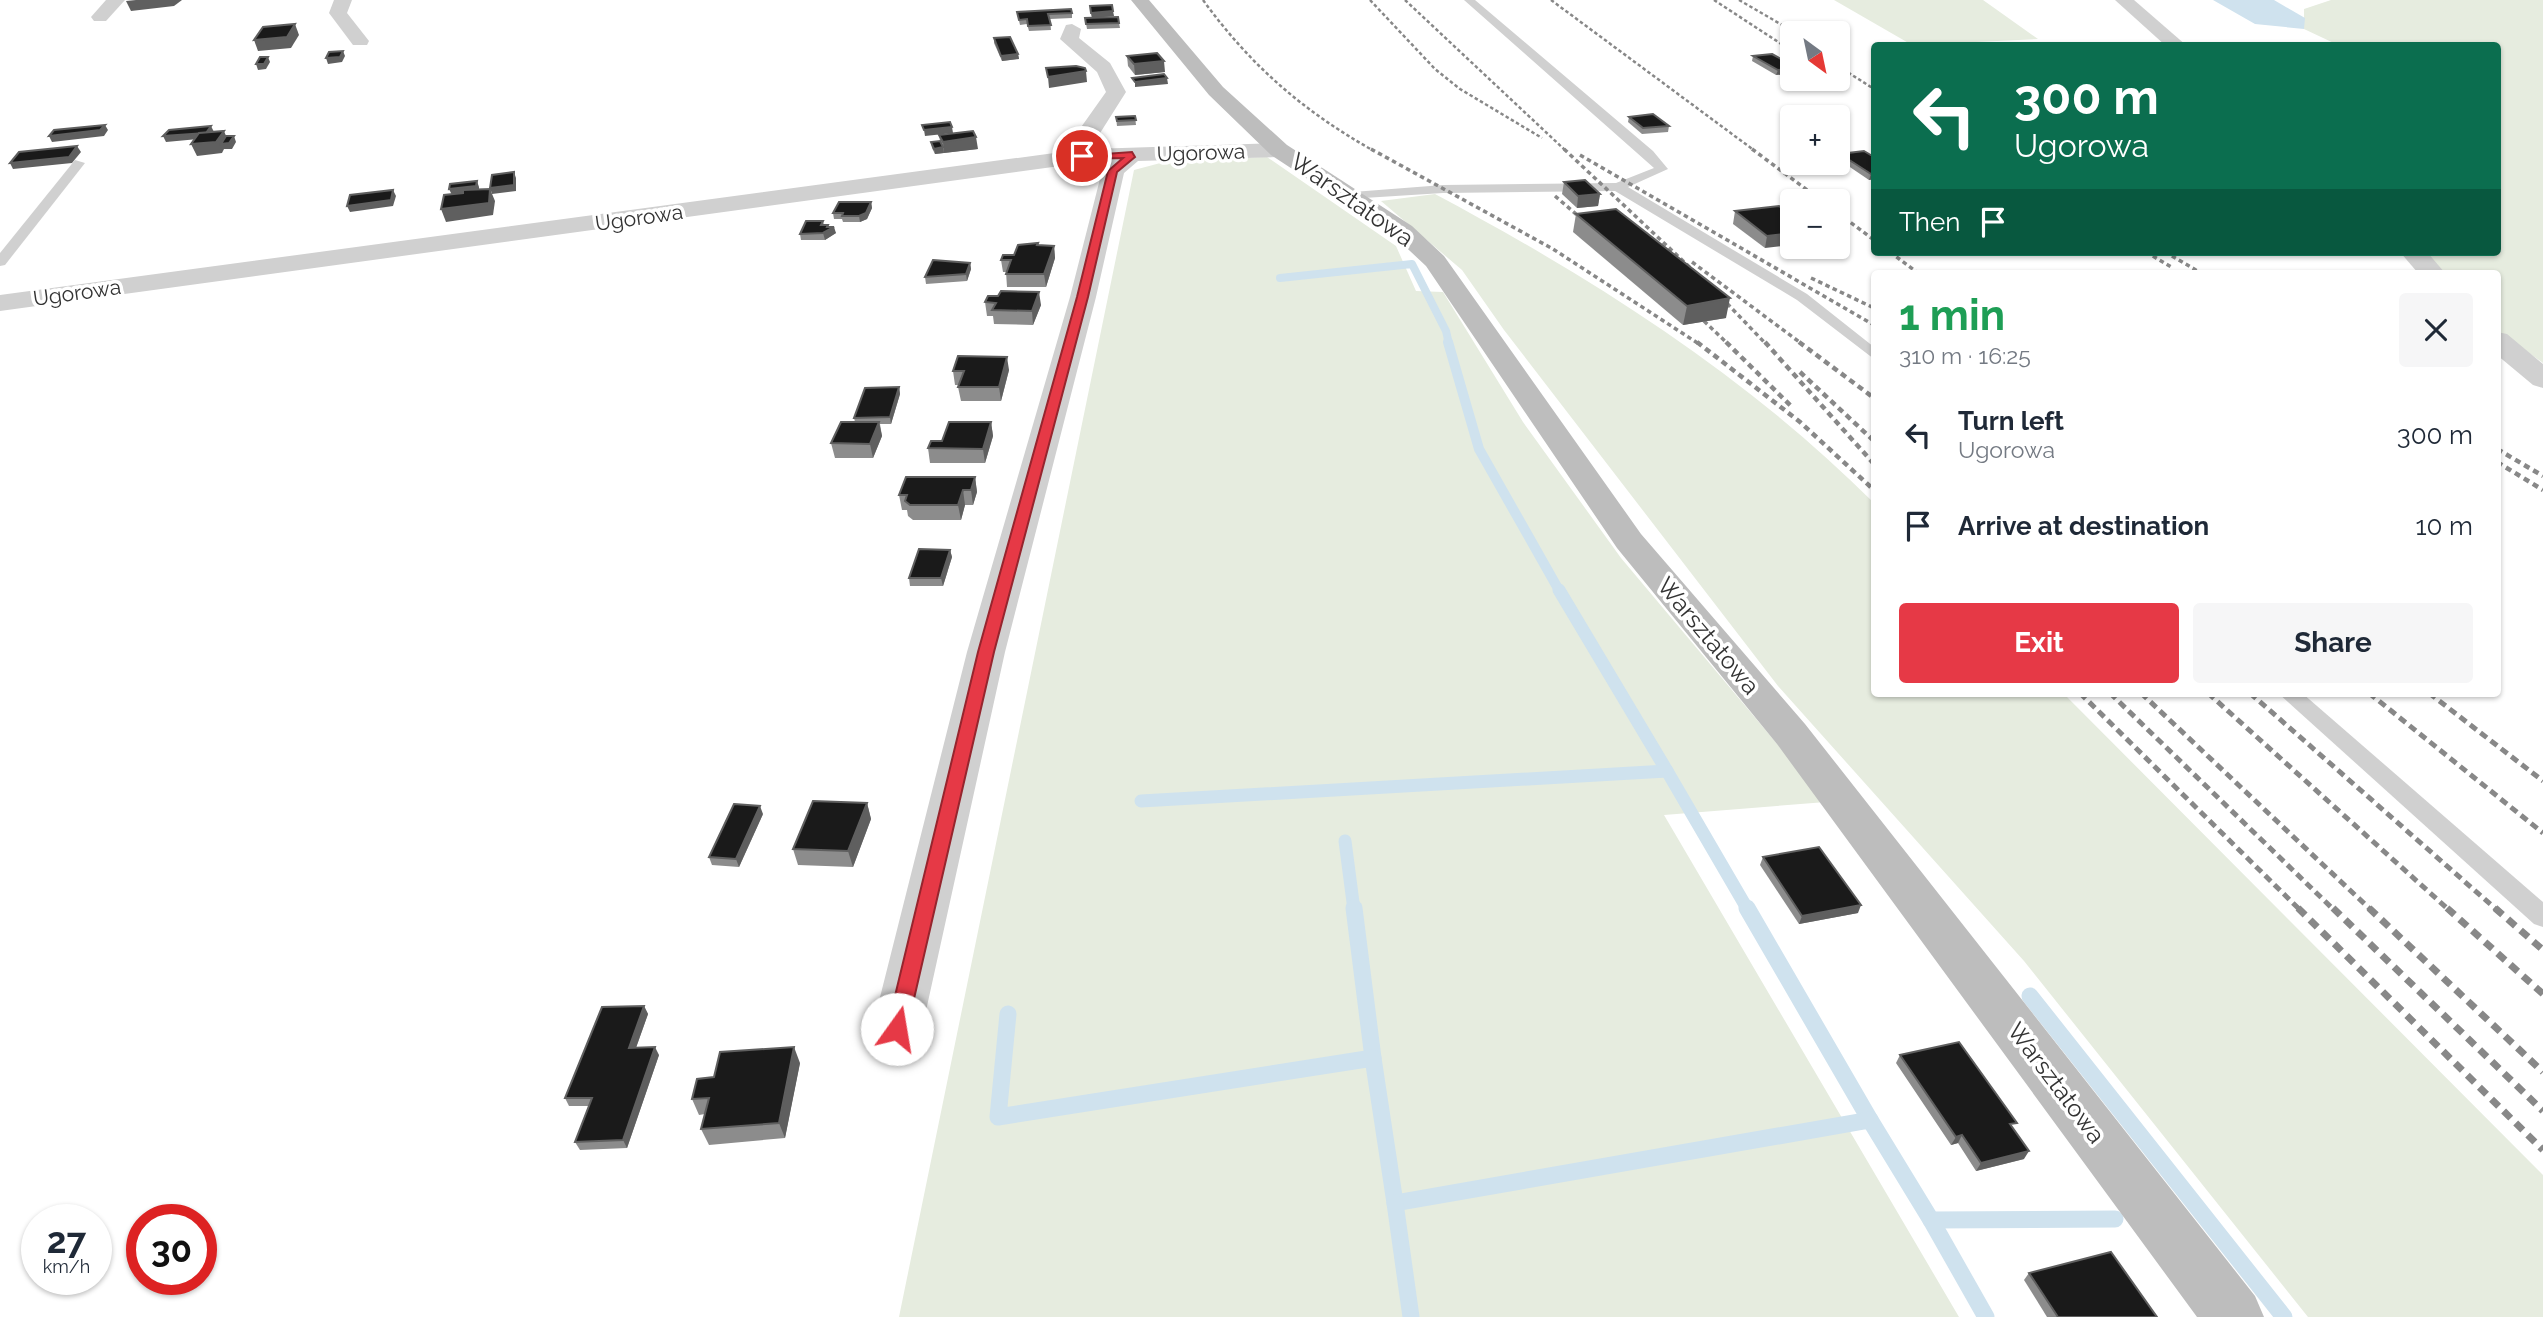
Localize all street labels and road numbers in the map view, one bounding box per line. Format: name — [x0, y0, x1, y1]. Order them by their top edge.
street label: Ugorowa — [1156, 138, 1246, 167]
street label: Warsztatowa — [1285, 146, 1419, 253]
street label: Ugorowa — [593, 199, 684, 236]
street label: Ugorowa — [31, 274, 122, 311]
street label: Warsztatowa — [1651, 571, 1766, 700]
street label: Warsztatowa — [2002, 1017, 2111, 1149]

